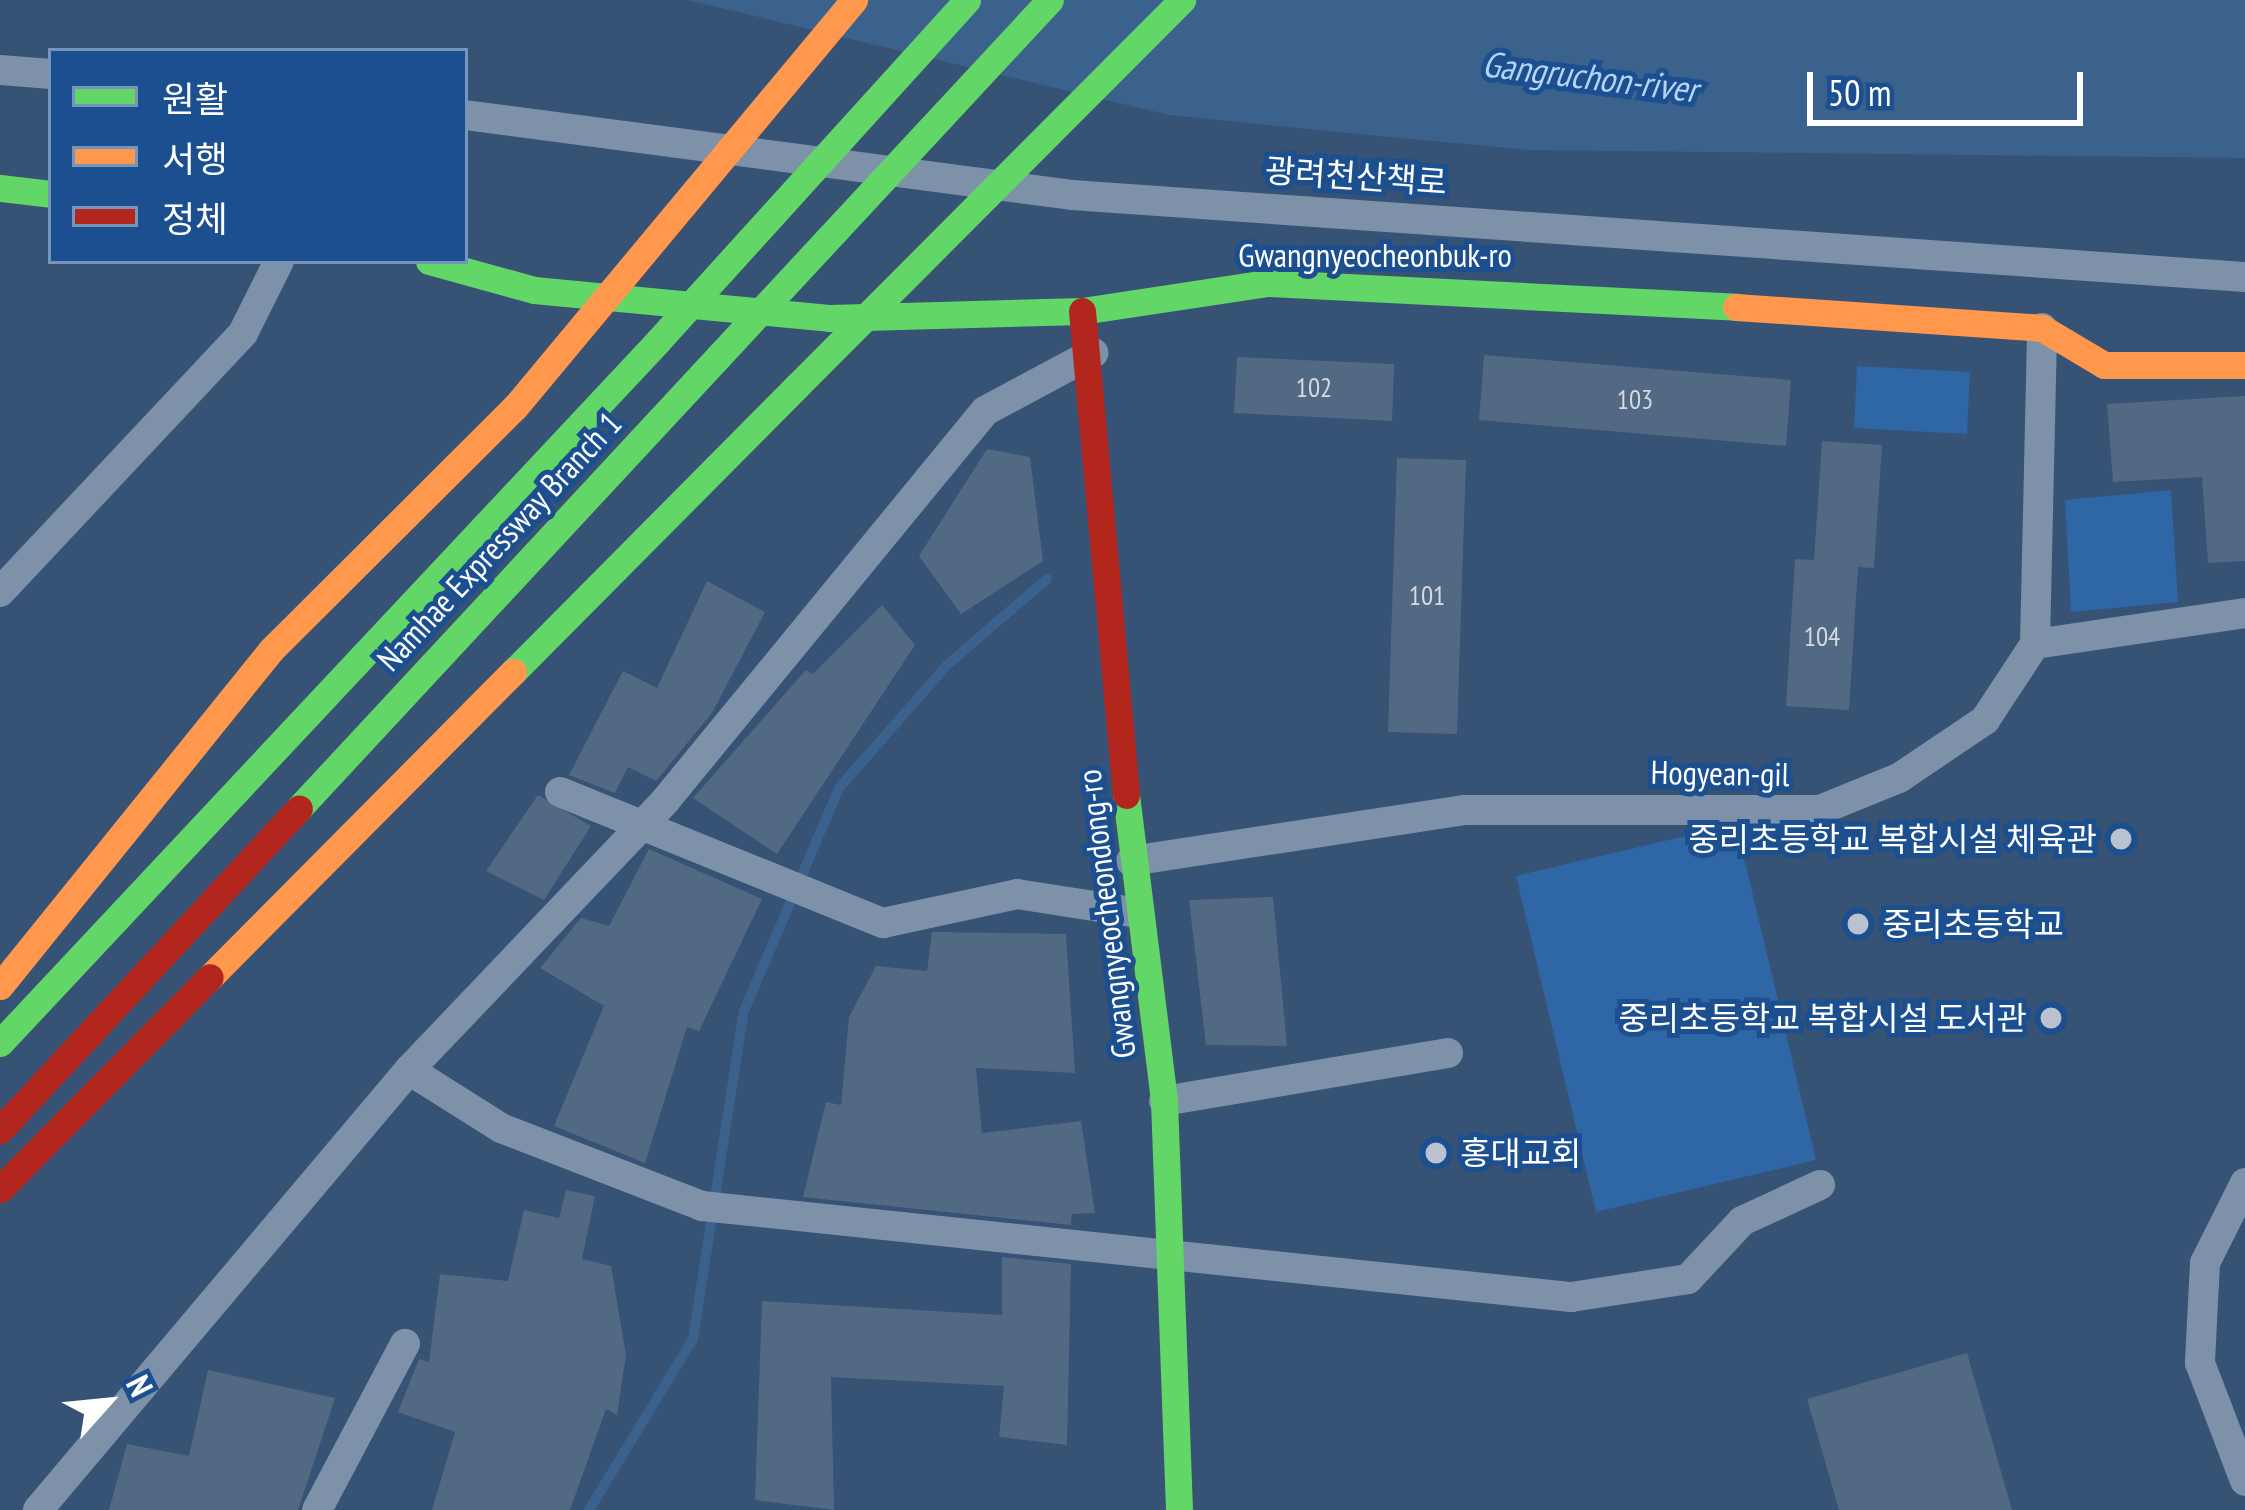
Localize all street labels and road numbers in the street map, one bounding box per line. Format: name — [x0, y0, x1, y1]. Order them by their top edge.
street label: 광려천산책로 — [1264, 150, 1448, 202]
street label: Gwangnyeocheonbuk-ro — [1238, 235, 1512, 275]
street label: Namhae Expressway Branch 1 — [368, 403, 630, 679]
street label: Hogyean-gil — [1650, 752, 1790, 794]
street label: Gwangnyeocheondong-ro — [1069, 767, 1143, 1061]

